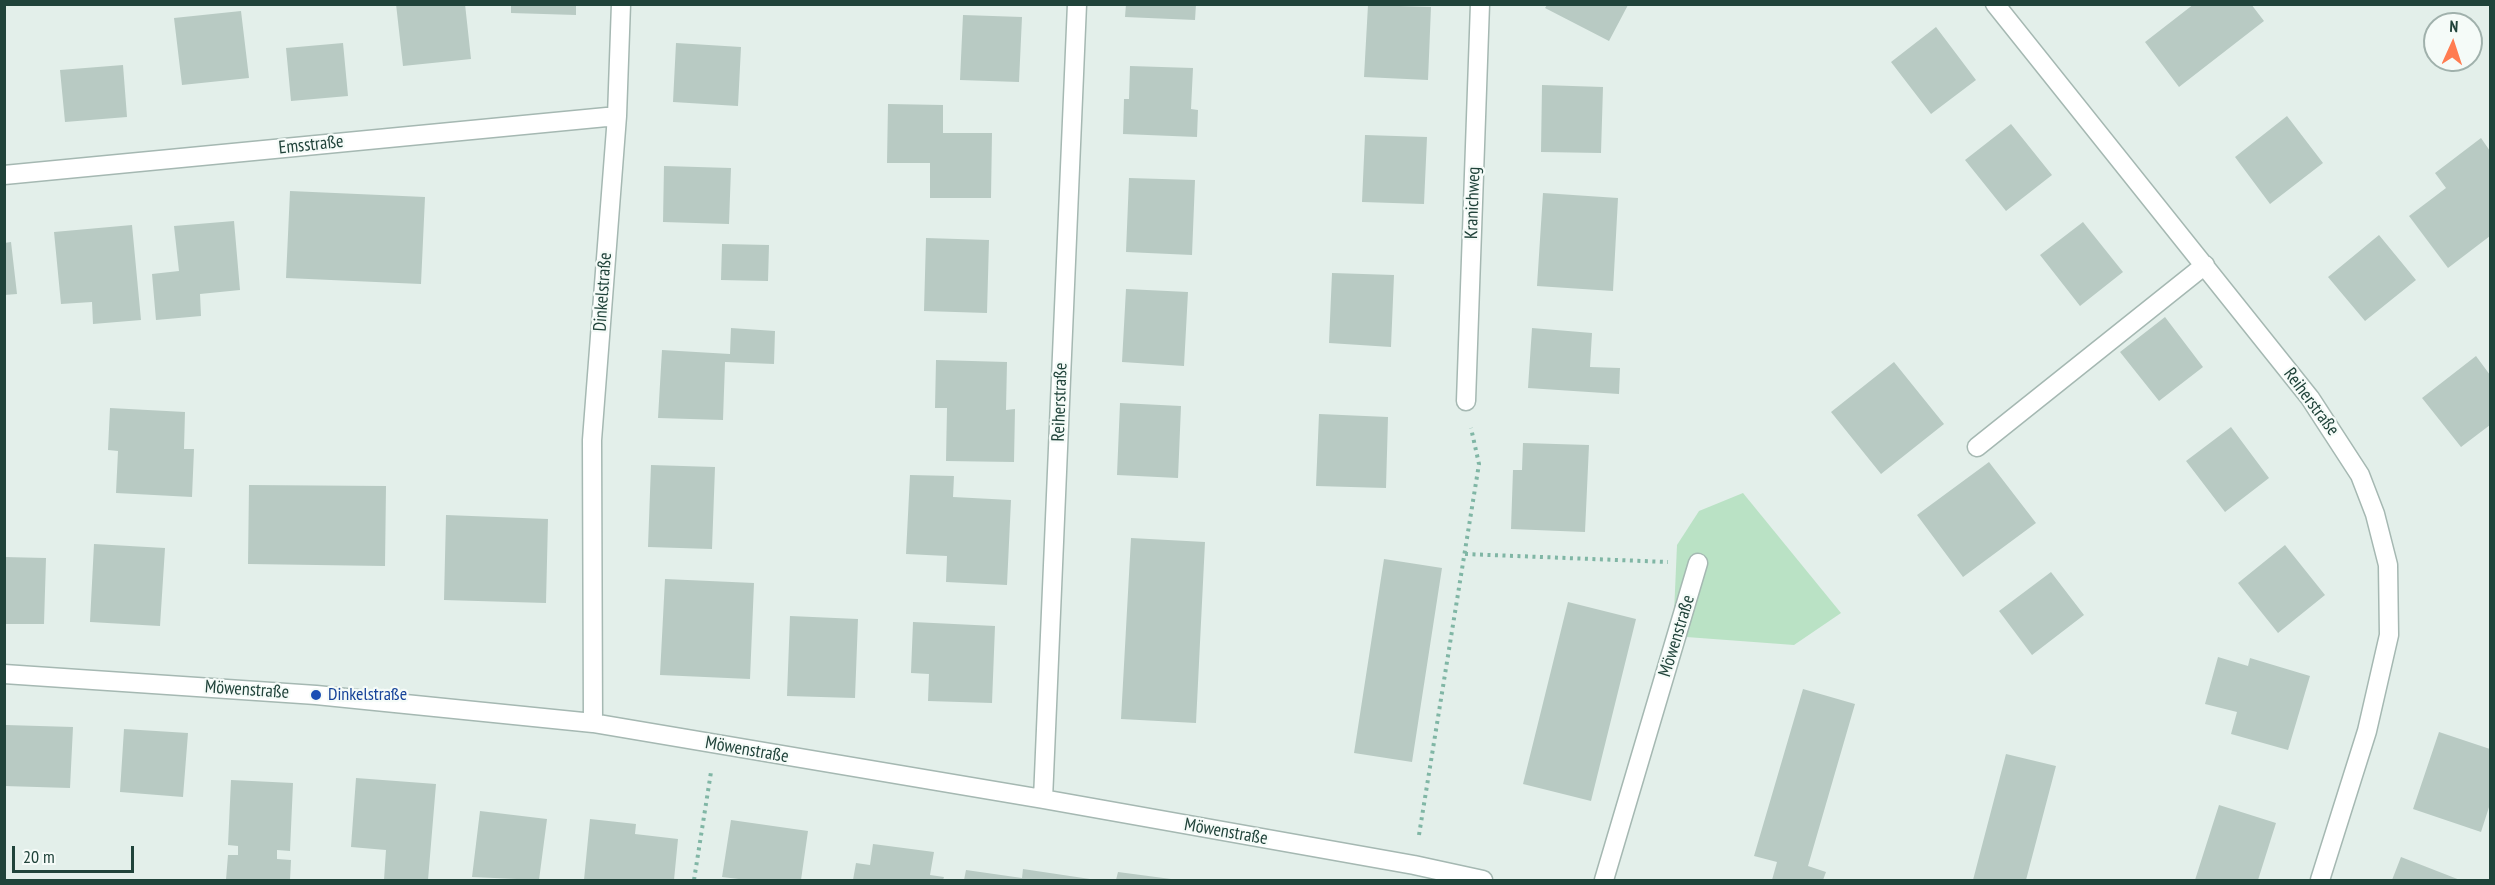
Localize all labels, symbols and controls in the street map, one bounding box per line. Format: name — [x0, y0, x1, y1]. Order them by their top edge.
north arrow — [2423, 12, 2483, 72]
text: N — [2449, 16, 2459, 36]
street label: Emsstraße — [278, 131, 344, 159]
street label: Kranichweg — [1461, 167, 1485, 239]
street label: Dinkelstraße — [589, 252, 617, 332]
street label: Reiherstraße — [1048, 362, 1072, 442]
street label: Reiherstraße — [2279, 364, 2343, 440]
street label: Möwenstraße — [1654, 593, 1700, 679]
street label: Möwenstraße — [204, 676, 290, 704]
place label: Dinkelstraße — [328, 684, 407, 706]
marker: Dinkelstraße — [309, 688, 323, 702]
street label: Möwenstraße — [704, 732, 790, 768]
street label: Möwenstraße — [1183, 814, 1269, 850]
scale bar — [15, 834, 136, 872]
text: 20 m — [23, 845, 55, 868]

